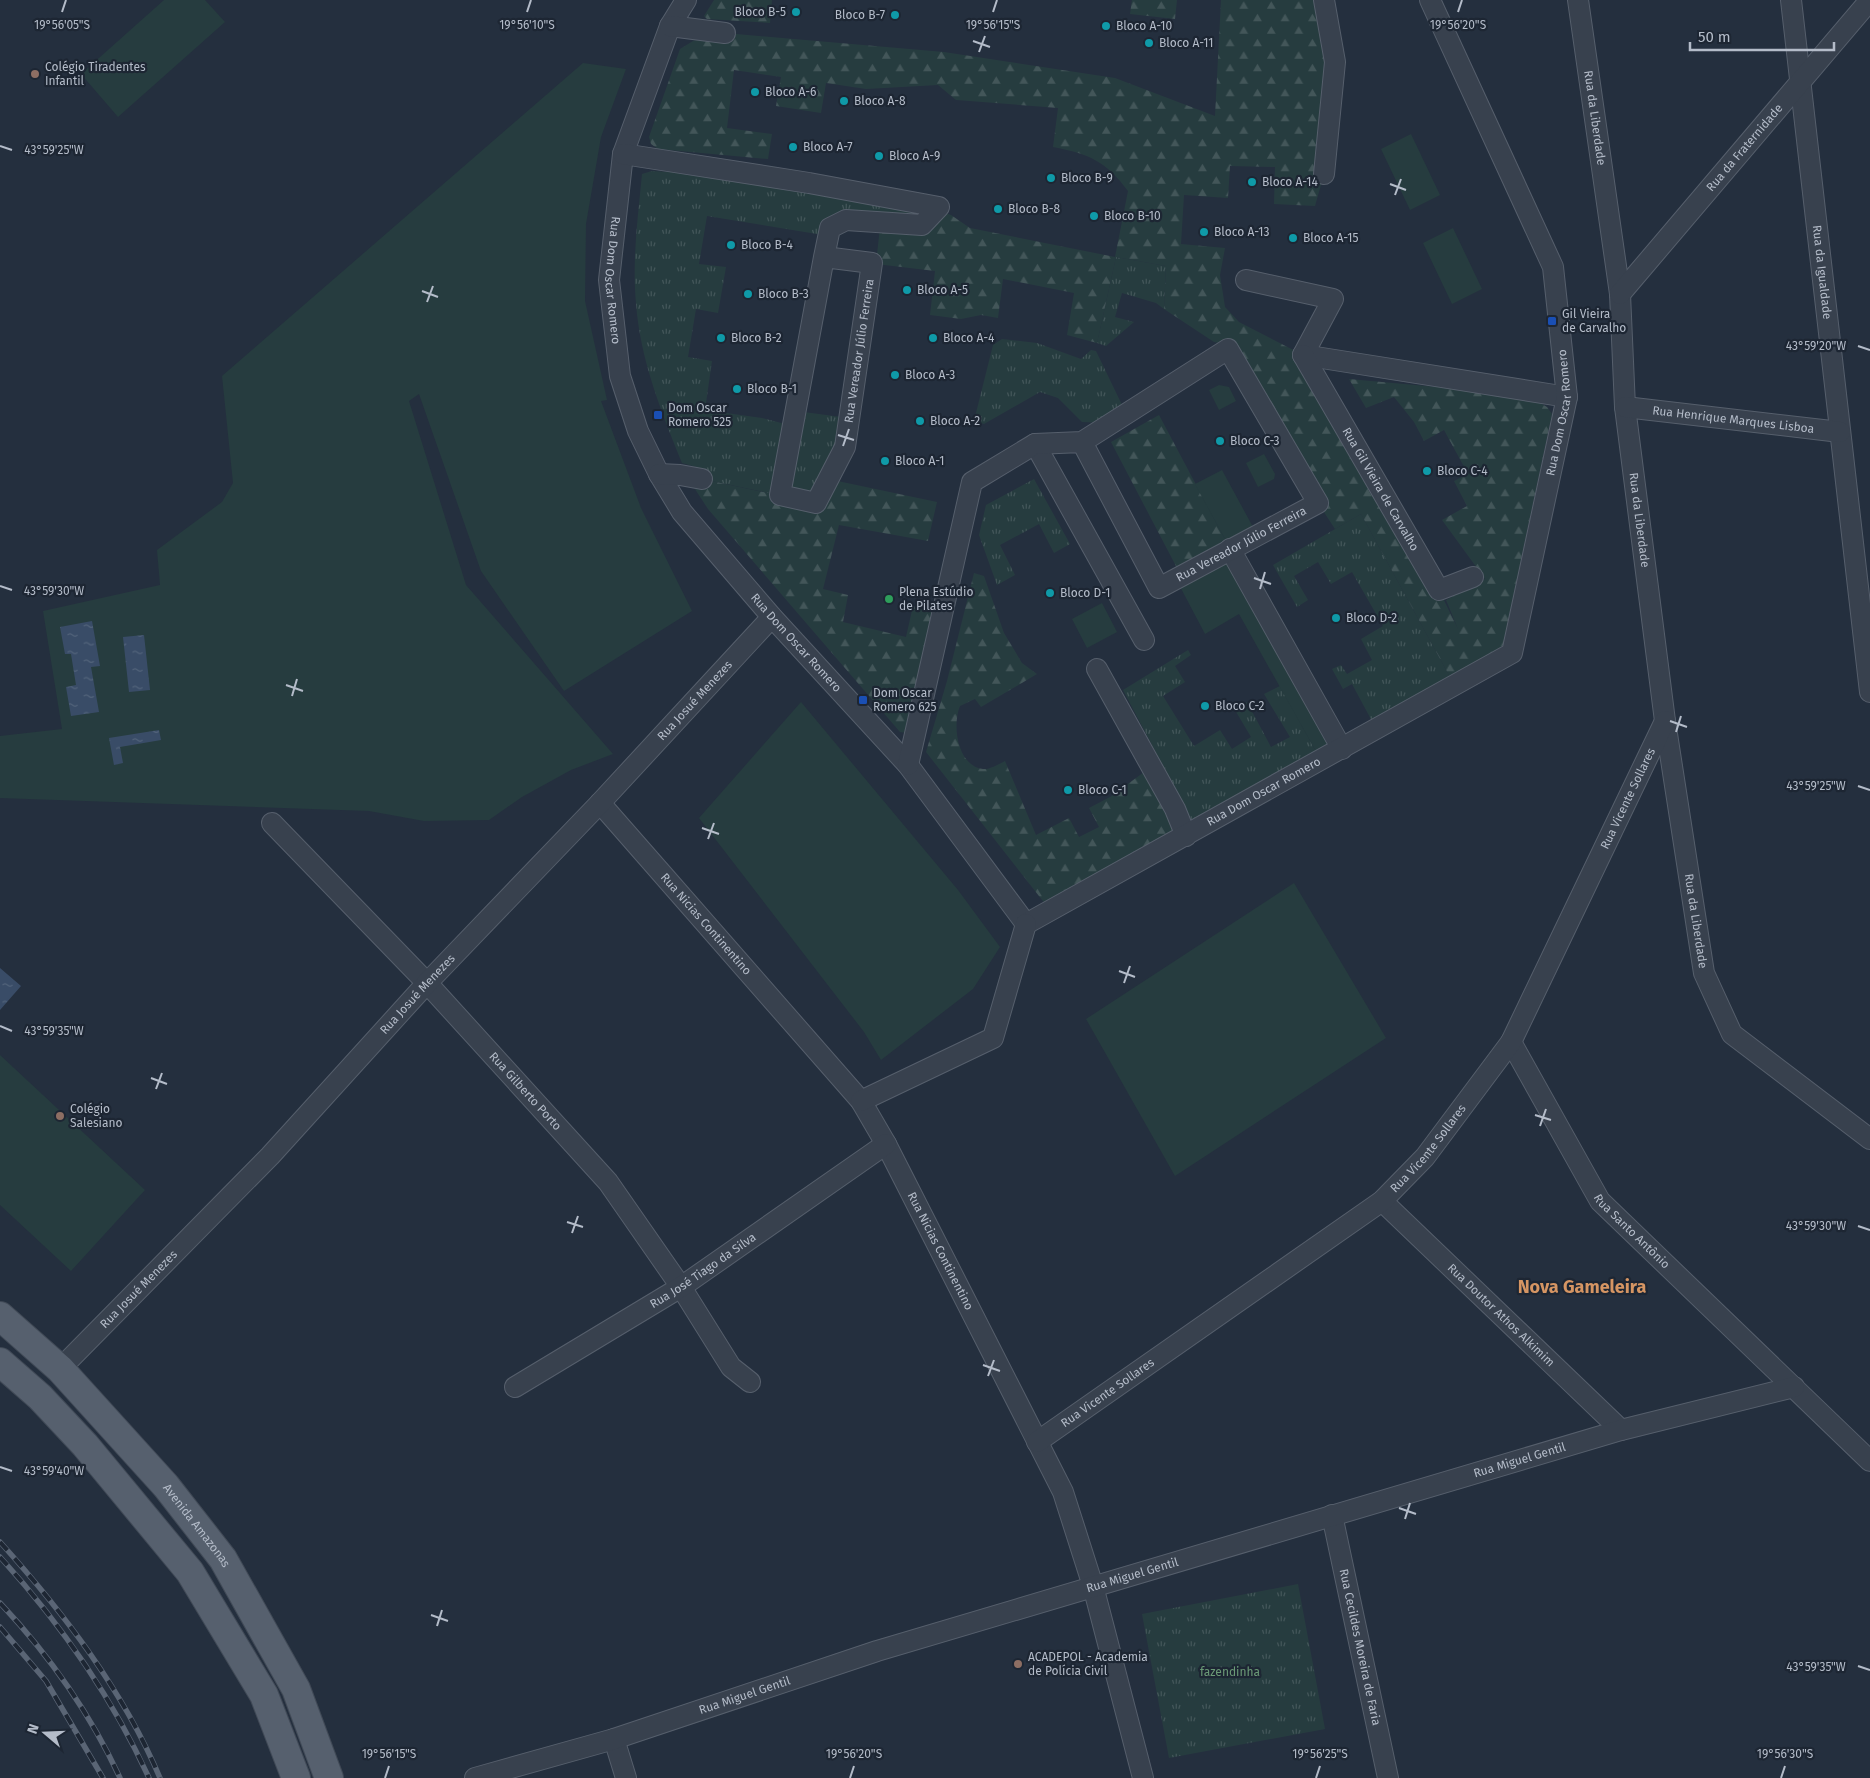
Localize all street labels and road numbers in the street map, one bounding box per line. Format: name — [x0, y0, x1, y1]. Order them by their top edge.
street label: Rua da Liberdade — [1581, 69, 1609, 166]
street label: Rua da Fraternidade — [1703, 101, 1785, 194]
street label: Rua Dom Oscar Romero — [602, 216, 623, 345]
street label: Rua da Igualdade — [1810, 224, 1834, 320]
street label: Rua Vereador Júlio Ferreira — [842, 278, 877, 424]
street label: Rua Dom Oscar Romero — [1543, 349, 1574, 477]
street label: Rua Henrique Marques Lisboa — [1652, 403, 1815, 436]
street label: Rua Gil Vieira de Carvalho — [1340, 425, 1422, 553]
street label: Rua da Liberdade — [1626, 472, 1652, 568]
street label: Rua Vereador Júlio Ferreira — [1174, 504, 1309, 585]
street label: Rua Dom Oscar Romero — [748, 590, 844, 695]
street label: Rua Josué Menezes — [654, 657, 735, 743]
street label: Rua Vicente Sollares — [1598, 745, 1658, 851]
street label: Rua Dom Oscar Romero — [1204, 754, 1323, 829]
street label: Rua Nicias Continentino — [658, 870, 754, 978]
street label: Rua da Liberdade — [1682, 873, 1710, 969]
street label: Rua Josué Menezes — [377, 951, 458, 1037]
street label: Rua Gilberto Porto — [486, 1049, 564, 1133]
street label: Rua Vicente Sollares — [1387, 1101, 1469, 1195]
street label: Rua Nicias Continentino — [905, 1190, 976, 1312]
street label: Rua Santo Antônio — [1591, 1192, 1673, 1271]
street label: Rua José Tiago da Silva — [647, 1230, 758, 1311]
street label: Rua Josué Menezes — [97, 1247, 180, 1331]
street label: Rua Doutor Athos Alkimim — [1445, 1261, 1558, 1370]
street label: Rua Vicente Sollares — [1058, 1355, 1157, 1430]
street label: Rua Miguel Gentil — [1472, 1440, 1568, 1480]
street label: Avenida Amazonas — [160, 1481, 233, 1570]
street label: Rua Miguel Gentil — [1085, 1555, 1180, 1595]
street label: Rua Cecildes Moreira de Faria — [1337, 1567, 1384, 1727]
street label: Rua Miguel Gentil — [697, 1673, 792, 1717]

